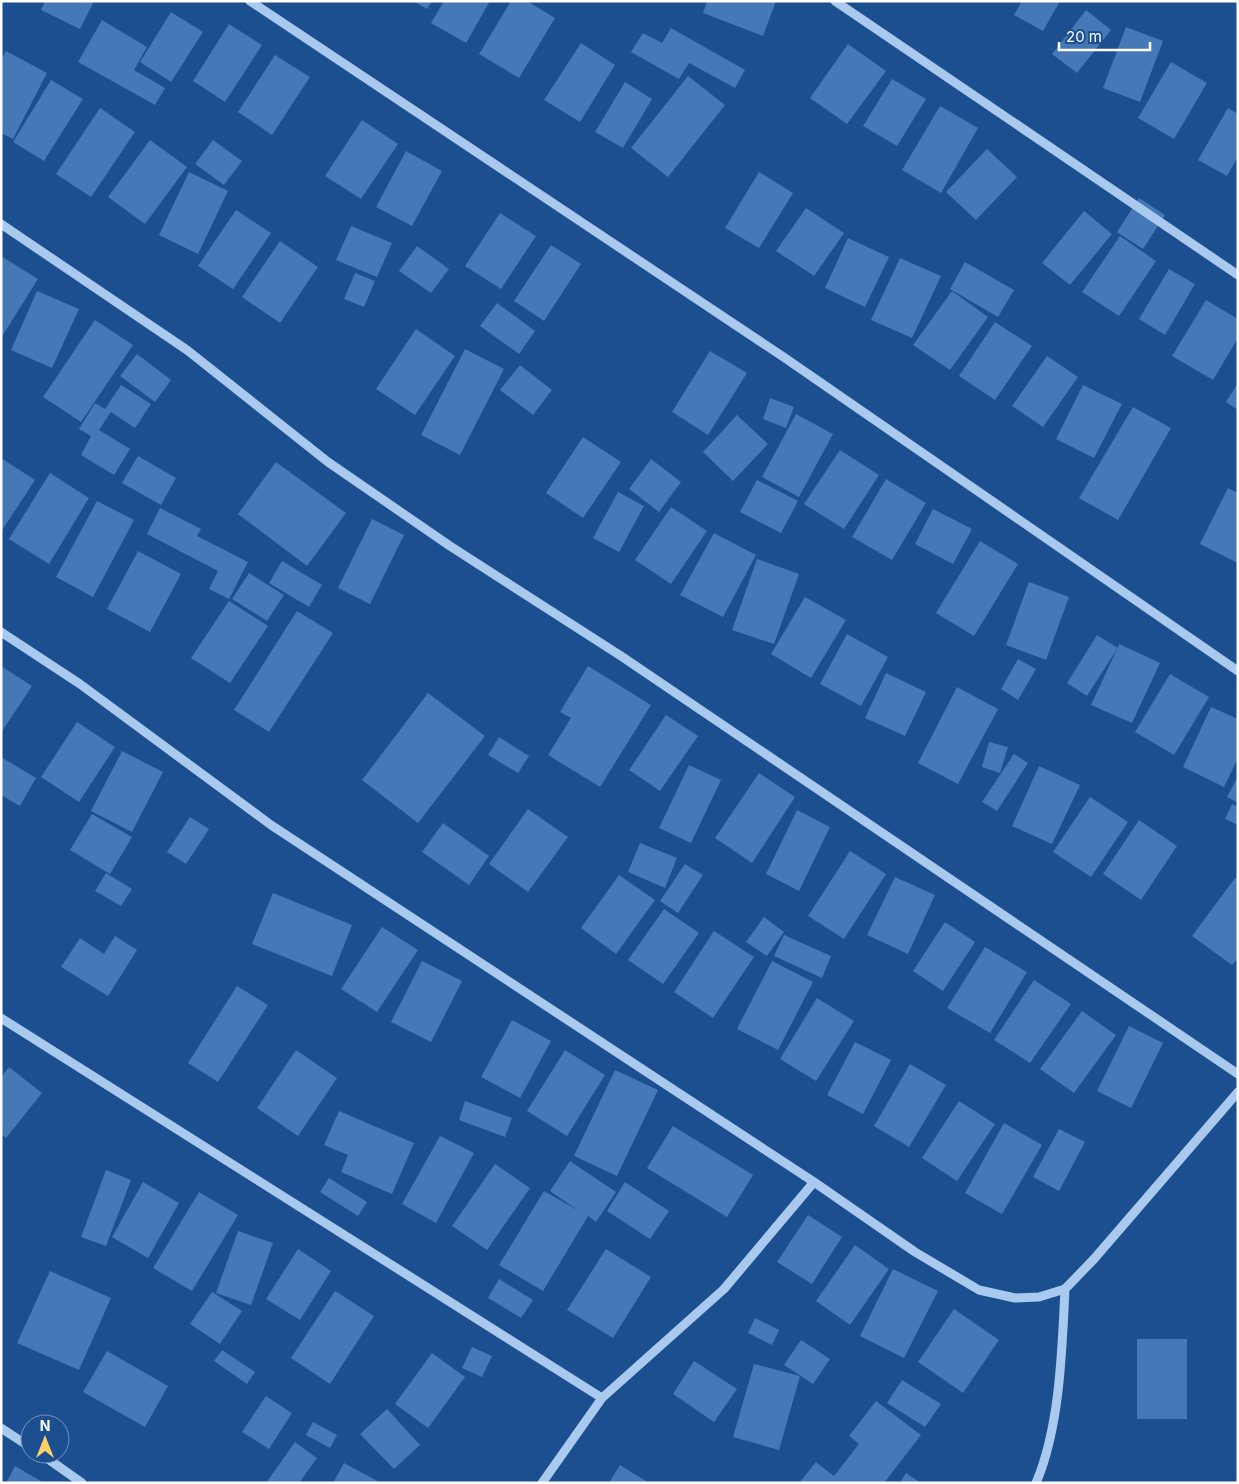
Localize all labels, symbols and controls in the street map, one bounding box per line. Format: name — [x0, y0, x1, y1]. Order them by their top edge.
scale bar — [1059, 20, 1150, 52]
text: 20 m — [1066, 27, 1102, 46]
north arrow — [20, 1414, 70, 1464]
text: N — [40, 1417, 50, 1434]

